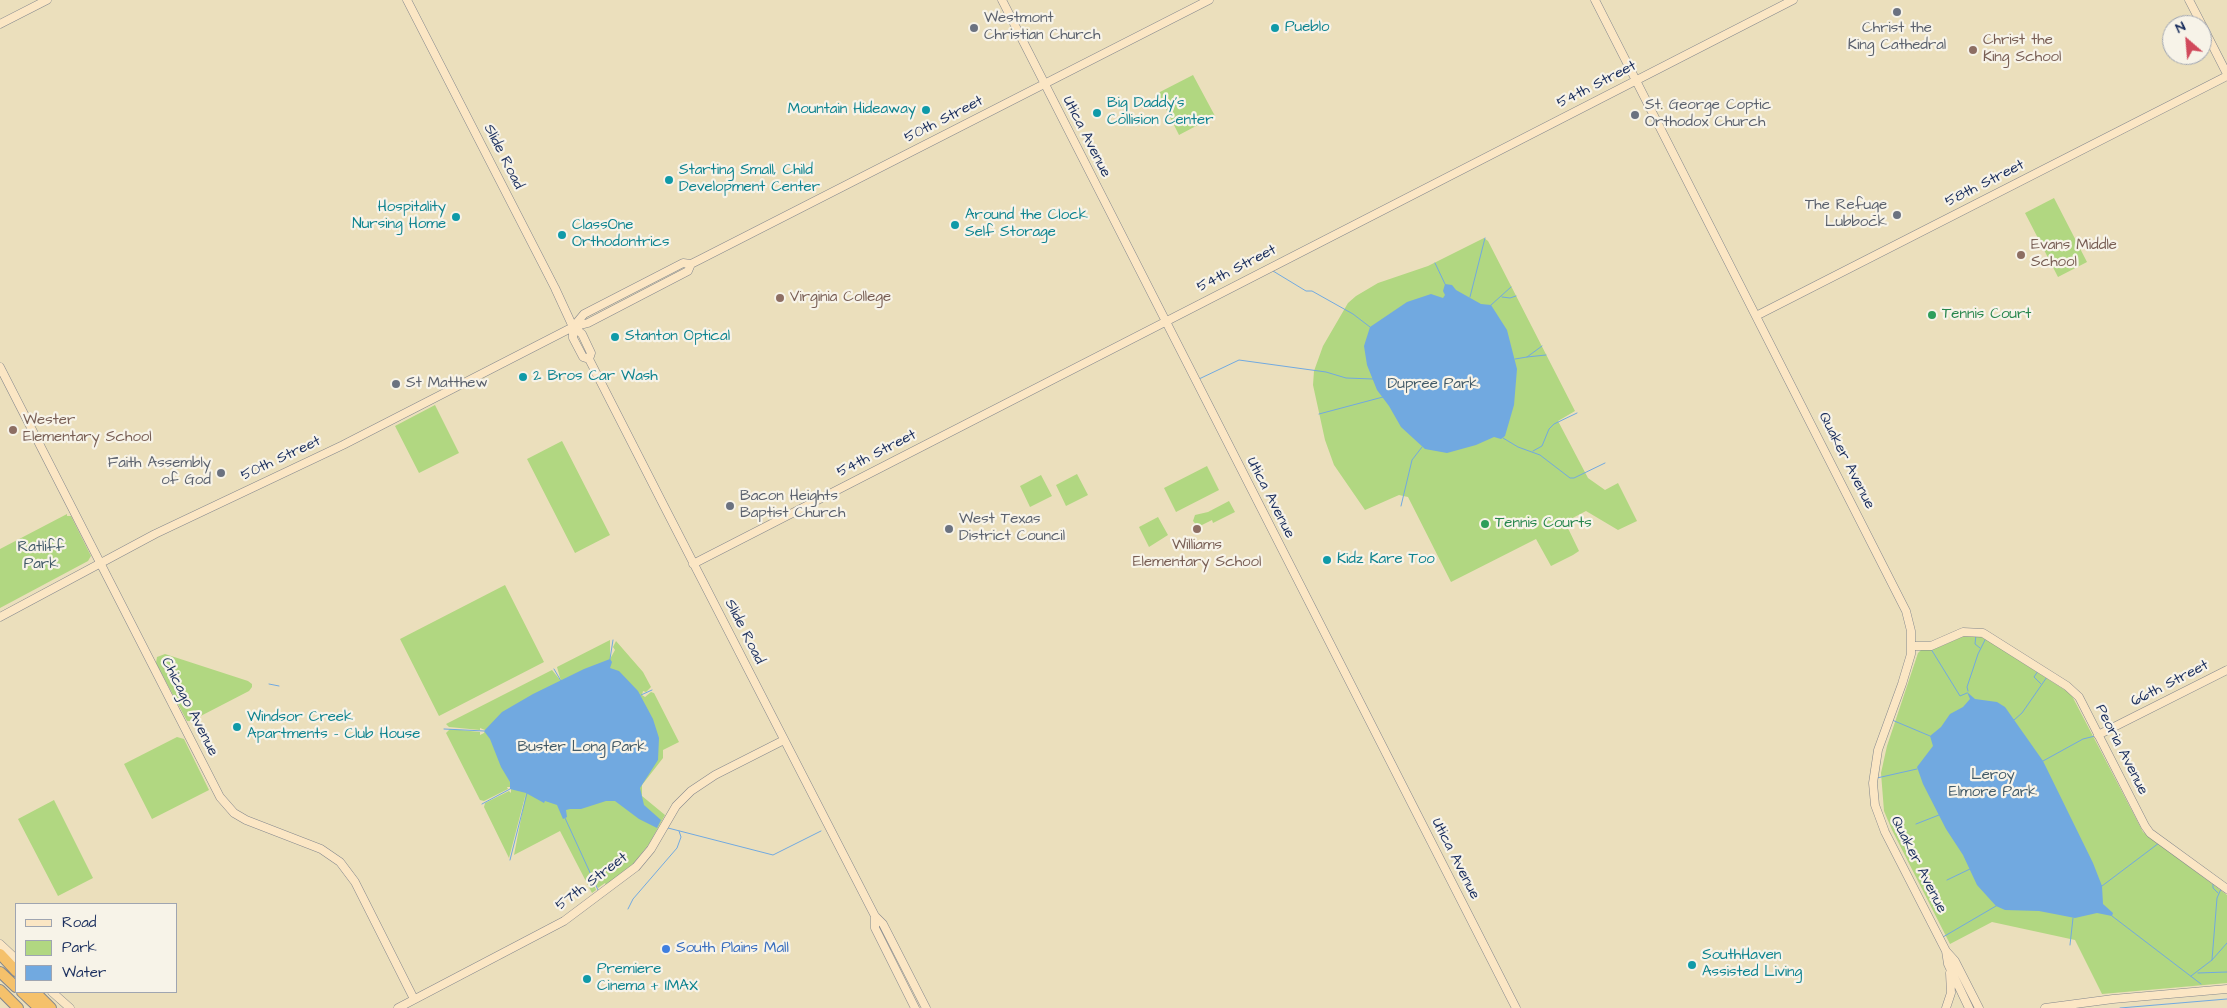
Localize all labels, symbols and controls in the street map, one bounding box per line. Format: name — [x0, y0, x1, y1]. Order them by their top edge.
marker: Christ the King Cathedral — [1891, 6, 1903, 18]
place label: Westmont Christian Church — [984, 10, 1100, 45]
north arrow — [2162, 15, 2212, 65]
text: N — [2172, 17, 2189, 38]
place label: Pueblo — [1285, 19, 1330, 37]
place label: Christ the King Cathedral — [1848, 20, 1946, 55]
marker: Westmont Christian Church — [968, 22, 980, 34]
marker: Pueblo — [1269, 22, 1281, 34]
place label: Christ the King School — [1983, 32, 2061, 67]
marker: Christ the King School — [1967, 44, 1979, 56]
street label: 54th Street — [1554, 57, 1640, 113]
street label: 50th Street — [902, 92, 986, 148]
street label: Utica Avenue — [1058, 93, 1114, 181]
place label: Big Daddy's Collision Center — [1107, 95, 1213, 130]
place label: St. George Coptic Orthodox Church — [1645, 97, 1771, 132]
place label: Mountain Hideaway — [788, 101, 916, 119]
marker: Mountain Hideaway — [920, 104, 932, 116]
marker: Big Daddy's Collision Center — [1091, 107, 1103, 119]
marker: St. George Coptic Orthodox Church — [1629, 109, 1641, 121]
street label: Slide Road — [479, 121, 527, 193]
street label: 58th Street — [1943, 156, 2027, 212]
place label: Starting Small, Child Development Center — [679, 162, 820, 197]
marker: Starting Small, Child Development Center — [663, 174, 675, 186]
place label: The Refuge Lubbock — [1805, 197, 1887, 232]
place label: Hospitality Nursing Home — [352, 199, 446, 234]
place label: Around the Clock Self Storage — [965, 207, 1088, 242]
marker: The Refuge Lubbock — [1891, 209, 1903, 221]
marker: Hospitality Nursing Home — [450, 211, 462, 223]
place label: ClassOne Orthodontrics — [572, 217, 670, 252]
marker: Around the Clock Self Storage — [949, 219, 961, 231]
marker: ClassOne Orthodontrics — [556, 229, 568, 241]
place label: Evans Middle School — [2031, 237, 2117, 272]
street label: 54th Street — [1194, 241, 1280, 297]
marker: Evans Middle School — [2015, 249, 2027, 261]
place label: Virginia College — [790, 289, 891, 307]
marker: Virginia College — [774, 292, 786, 304]
place label: Tennis Court — [1942, 306, 2031, 324]
marker: Tennis Court — [1926, 309, 1938, 321]
place label: Stanton Optical — [625, 328, 730, 346]
marker: Stanton Optical — [609, 331, 621, 343]
place label: 2 Bros Car Wash — [533, 368, 658, 386]
marker: 2 Bros Car Wash — [517, 371, 529, 383]
place label: St Matthew — [406, 375, 488, 393]
park label: Dupree Park — [1388, 376, 1478, 394]
marker: St Matthew — [390, 378, 402, 390]
street label: Quaker Avenue — [1814, 410, 1878, 512]
place label: Wester Elementary School — [23, 412, 152, 447]
marker: Wester Elementary School — [7, 424, 19, 436]
street label: 54th Street — [834, 426, 920, 482]
street label: 50th Street — [238, 433, 324, 485]
street label: Utica Avenue — [1242, 454, 1298, 542]
place label: Faith Assembly of God — [108, 455, 211, 490]
marker: Faith Assembly of God — [215, 467, 227, 479]
place label: Bacon Heights Baptist Church — [740, 488, 845, 523]
marker: Bacon Heights Baptist Church — [724, 500, 736, 512]
place label: West Texas District Council — [959, 511, 1065, 546]
place label: Tennis Courts — [1495, 515, 1592, 533]
marker: Tennis Courts — [1479, 518, 1491, 530]
marker: West Texas District Council — [943, 523, 955, 535]
marker: Williams Elementary School — [1191, 523, 1203, 535]
place label: Williams Elementary School — [1133, 537, 1261, 572]
park label: Ratliff Park — [18, 539, 64, 574]
place label: Kidz Kare Too — [1337, 551, 1435, 569]
marker: Kidz Kare Too — [1321, 554, 1333, 566]
street label: Slide Road — [720, 596, 768, 668]
street label: Chicago Avenue — [156, 655, 222, 759]
street label: 66th Street — [2128, 657, 2212, 711]
street label: Peoria Avenue — [2090, 702, 2152, 798]
place label: Windsor Creek Apartments – Club House — [247, 709, 420, 744]
marker: Windsor Creek Apartments – Club House — [231, 721, 243, 733]
park label: Buster Long Park — [517, 739, 647, 757]
park label: Leroy Elmore Park — [1949, 767, 2037, 802]
street label: Quaker Avenue — [1886, 814, 1950, 916]
street label: Utica Avenue — [1427, 815, 1483, 903]
street label: 57th Street — [552, 849, 632, 915]
legend — [15, 903, 178, 993]
text: Road — [62, 912, 96, 933]
text: Park — [62, 937, 97, 958]
place label: South Plains Mall — [676, 940, 789, 958]
marker: South Plains Mall — [660, 943, 672, 955]
place label: SouthHaven Assisted Living — [1702, 947, 1802, 982]
marker: SouthHaven Assisted Living — [1686, 959, 1698, 971]
place label: Premiere Cinema + IMAX — [597, 961, 698, 996]
text: Water — [62, 962, 106, 983]
marker: Premiere Cinema + IMAX — [581, 973, 593, 985]

